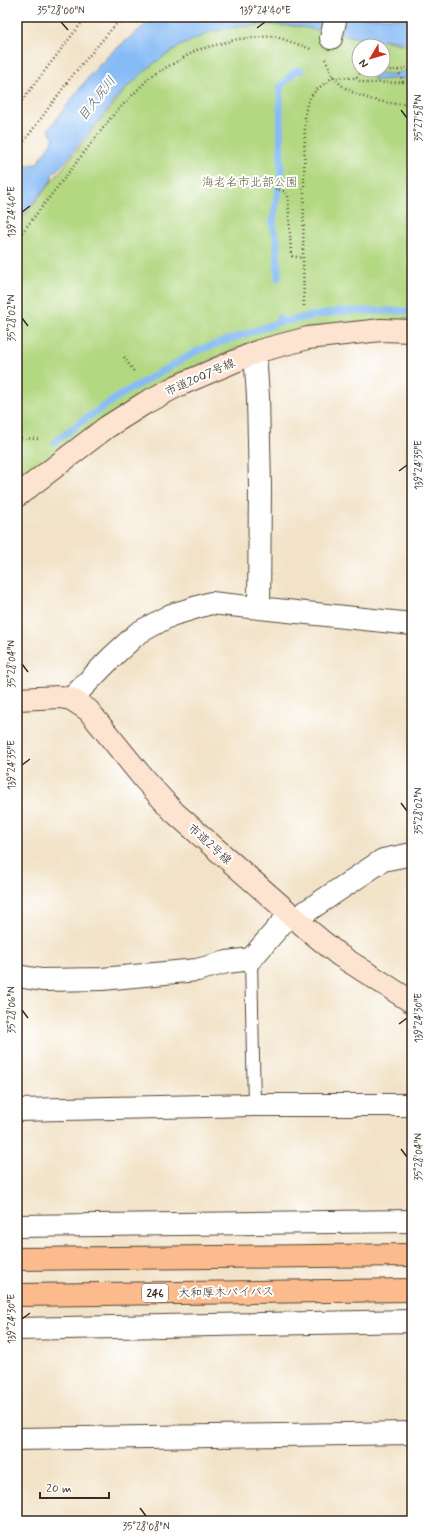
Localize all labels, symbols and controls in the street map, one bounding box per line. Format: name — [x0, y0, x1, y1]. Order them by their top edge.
text: 35°28'00"N — [37, 4, 85, 18]
text: 139°24'40"E — [239, 4, 291, 18]
north arrow — [351, 38, 391, 78]
text: N — [356, 56, 372, 71]
water label: 目久尻川 — [74, 73, 120, 125]
text: 35°27'58"N — [412, 94, 426, 142]
park label: 海老名市北部公園 — [202, 175, 298, 191]
text: 139°24'40"E — [5, 186, 19, 238]
text: 35°28'02"N — [5, 294, 19, 341]
street label: 市道2007号線 — [163, 355, 238, 401]
text: 139°24'35"E — [412, 440, 426, 490]
text: 35°28'04"N — [5, 640, 19, 688]
text: 139°24'35"E — [5, 740, 19, 790]
text: 35°28'02"N — [412, 787, 426, 834]
street label: 市道2号線 — [184, 821, 235, 869]
text: 35°28'06"N — [5, 986, 19, 1034]
text: 139°24'30"E — [412, 993, 426, 1043]
text: 35°28'04"N — [412, 1133, 426, 1181]
road number: 246 — [142, 1284, 168, 1302]
street label: 大和厚木バイパス — [178, 1284, 274, 1302]
text: 139°24'30"E — [5, 1294, 19, 1344]
scale bar — [40, 1474, 109, 1500]
text: 20 m — [46, 1481, 72, 1497]
text: 35°28'08"N — [122, 1520, 170, 1534]

